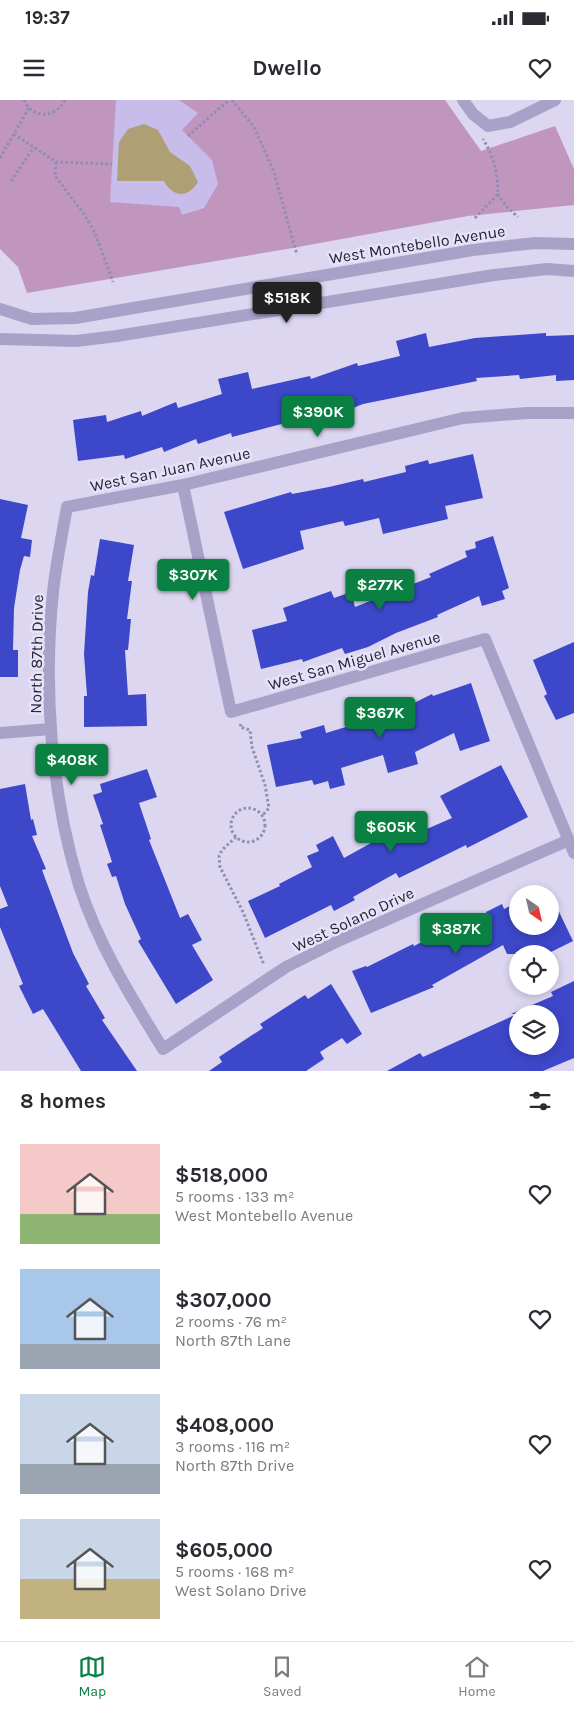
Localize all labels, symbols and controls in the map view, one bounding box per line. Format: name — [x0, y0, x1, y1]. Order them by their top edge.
text: 19:37 — [25, 7, 70, 29]
icon: menu — [20, 54, 48, 82]
icon: heart — [526, 54, 554, 82]
text: Dwello — [252, 55, 322, 81]
street label: West Montebello Avenue — [328, 221, 507, 268]
pin: $518K — [252, 282, 322, 324]
text: $518K — [264, 288, 310, 307]
pin: $390K — [283, 396, 353, 438]
text: $390K — [292, 402, 344, 421]
street label: West San Juan Avenue — [88, 443, 252, 496]
pin: $307K — [158, 558, 228, 601]
text: $307K — [168, 565, 218, 584]
pin: $277K — [345, 568, 415, 611]
text: $277K — [356, 575, 404, 594]
street label: North 87th Drive — [26, 594, 47, 714]
street label: West San Miguel Avenue — [266, 627, 442, 694]
pin: $367K — [345, 696, 415, 739]
text: $367K — [355, 703, 405, 722]
pin: $408K — [37, 744, 107, 786]
text: $408K — [46, 750, 98, 769]
pin: $605K — [356, 810, 426, 853]
text: $605K — [366, 817, 416, 836]
street label: West Solano Drive — [290, 883, 417, 956]
north arrow — [509, 885, 559, 935]
map controls — [509, 885, 559, 1055]
pin: $387K — [421, 912, 491, 955]
text: $387K — [431, 919, 481, 938]
button: locate — [509, 945, 559, 995]
button: layers — [509, 1005, 559, 1055]
icon: filters — [526, 1087, 554, 1115]
text: 8 homes — [20, 1089, 106, 1113]
text: $518,000 — [175, 1163, 268, 1187]
icon: home — [60, 1164, 120, 1224]
icon: heart — [526, 1180, 554, 1208]
text: 5 rooms · 133 m² — [175, 1187, 294, 1206]
text: West Montebello Avenue — [175, 1206, 353, 1225]
text: $307,000 — [175, 1288, 271, 1312]
icon: home — [60, 1289, 120, 1349]
icon: heart — [526, 1305, 554, 1333]
text: 2 rooms · 76 m² — [175, 1312, 287, 1331]
text: North 87th Lane — [175, 1331, 291, 1350]
text: $408,000 — [175, 1413, 274, 1437]
icon: home — [60, 1414, 120, 1474]
icon: heart — [526, 1430, 554, 1458]
text: 3 rooms · 116 m² — [175, 1437, 290, 1456]
text: North 87th Drive — [175, 1456, 294, 1475]
text: $605,000 — [175, 1538, 273, 1562]
icon: home — [60, 1539, 120, 1599]
icon: heart — [526, 1555, 554, 1583]
text: 5 rooms · 168 m² — [175, 1562, 294, 1581]
text: West Solano Drive — [175, 1581, 307, 1600]
tab: Map — [78, 1653, 106, 1700]
tab: Saved — [263, 1653, 302, 1700]
tab: Home — [458, 1653, 496, 1700]

